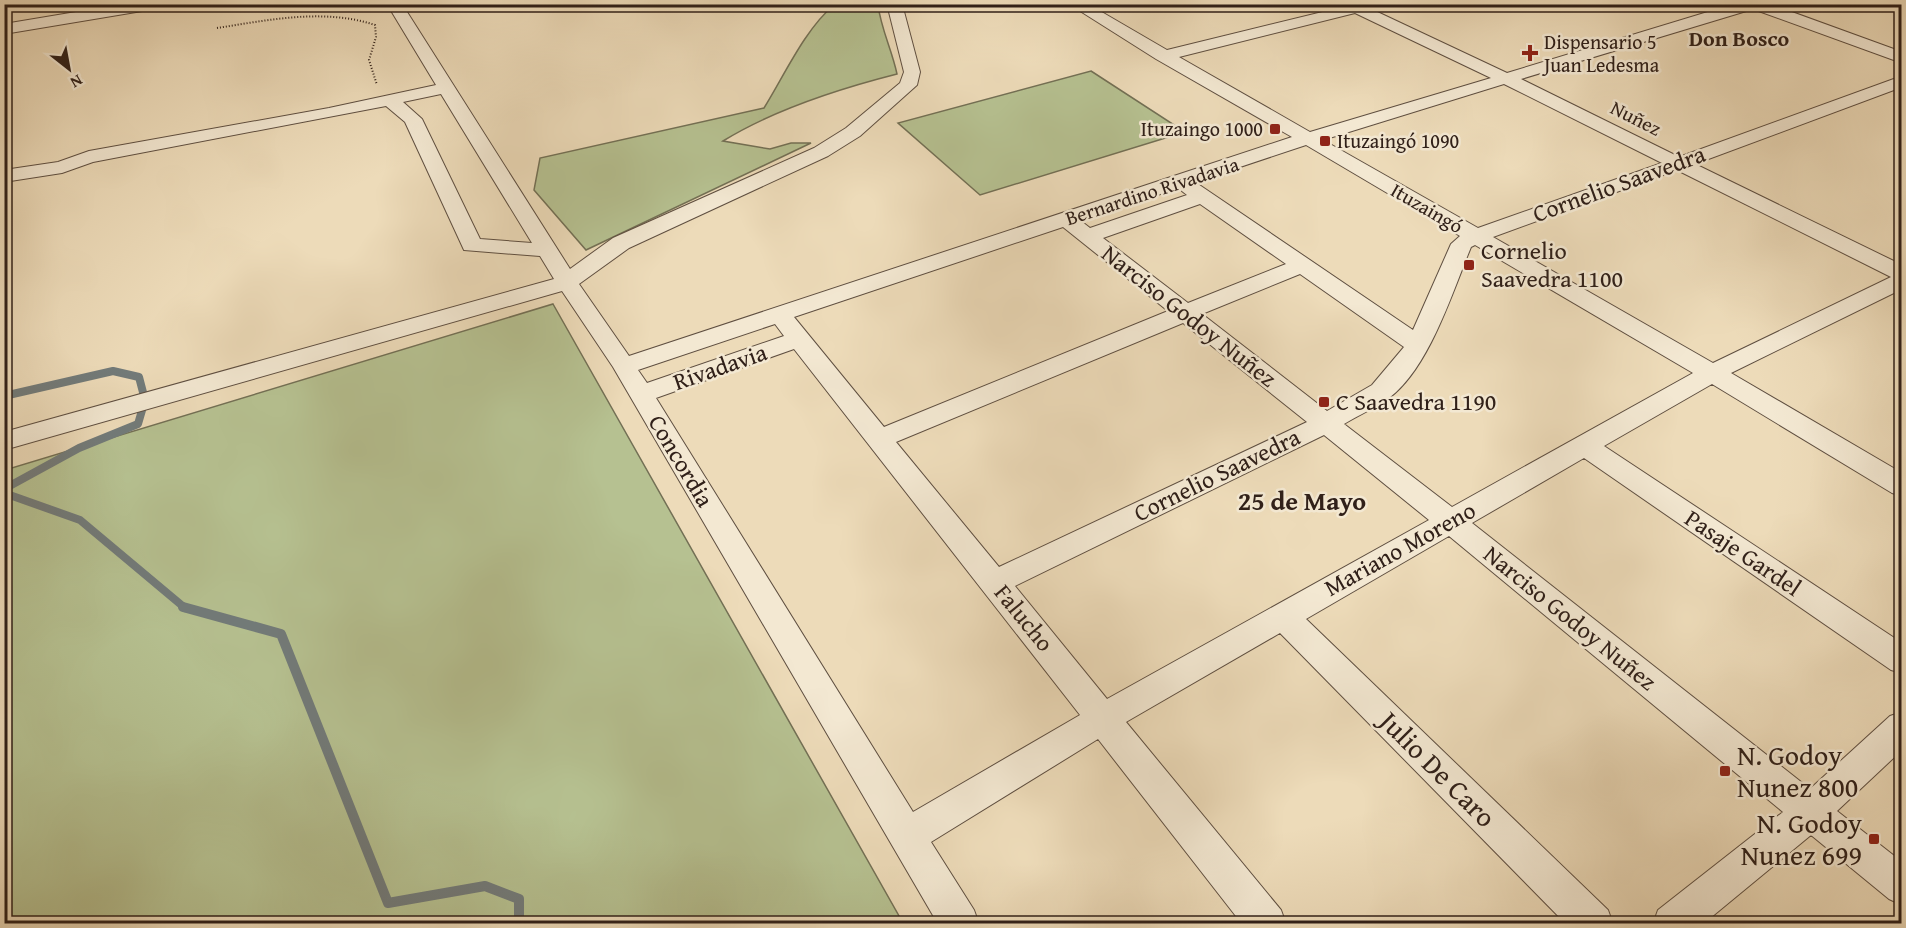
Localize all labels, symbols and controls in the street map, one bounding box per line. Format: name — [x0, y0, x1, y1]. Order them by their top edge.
district label: Don Bosco — [1689, 22, 1790, 54]
place label: Dispensario 5 Juan Ledesma — [1541, 27, 1660, 79]
north arrow — [39, 39, 99, 99]
marker: Dispensario 5 Juan Ledesma — [1521, 44, 1539, 62]
text: N — [66, 69, 87, 95]
street label: Nuñez — [1606, 93, 1667, 143]
place label: Ituzaingo 1000 — [1141, 114, 1263, 143]
marker: Ituzaingo 1000 — [1268, 122, 1282, 136]
place label: Ituzaingó 1090 — [1337, 126, 1459, 155]
marker: Ituzaingó 1090 — [1318, 134, 1332, 148]
street label: Cornelio Saavedra — [1528, 136, 1711, 231]
street label: Bernardino Rivadavia — [1061, 149, 1243, 232]
street label: Ituzaingó — [1386, 175, 1469, 240]
place label: Cornelio Saavedra 1100 — [1481, 233, 1623, 296]
street label: Narciso Godoy Nuñez — [1094, 236, 1284, 395]
marker: Cornelio Saavedra 1100 — [1462, 258, 1476, 272]
street label: Rivadavia — [668, 334, 772, 399]
place label: C Saavedra 1190 — [1336, 384, 1496, 419]
marker: C Saavedra 1190 — [1317, 395, 1331, 409]
street label: Concordia — [640, 408, 723, 514]
street label: Cornelio Saavedra — [1128, 419, 1307, 530]
district label: 25 de Mayo — [1238, 481, 1366, 520]
street label: Mariano Moreno — [1318, 492, 1482, 605]
street label: Pasaje Gardel — [1678, 501, 1809, 605]
street label: Narciso Godoy Nuñez — [1476, 537, 1664, 698]
street label: Falucho — [986, 576, 1062, 659]
street label: Julio De Caro — [1369, 699, 1506, 836]
place label: N. Godoy Nunez 800 — [1737, 734, 1858, 807]
marker: N. Godoy Nunez 800 — [1718, 764, 1732, 778]
place label: N. Godoy Nunez 699 — [1741, 802, 1862, 875]
marker: N. Godoy Nunez 699 — [1867, 832, 1881, 846]

